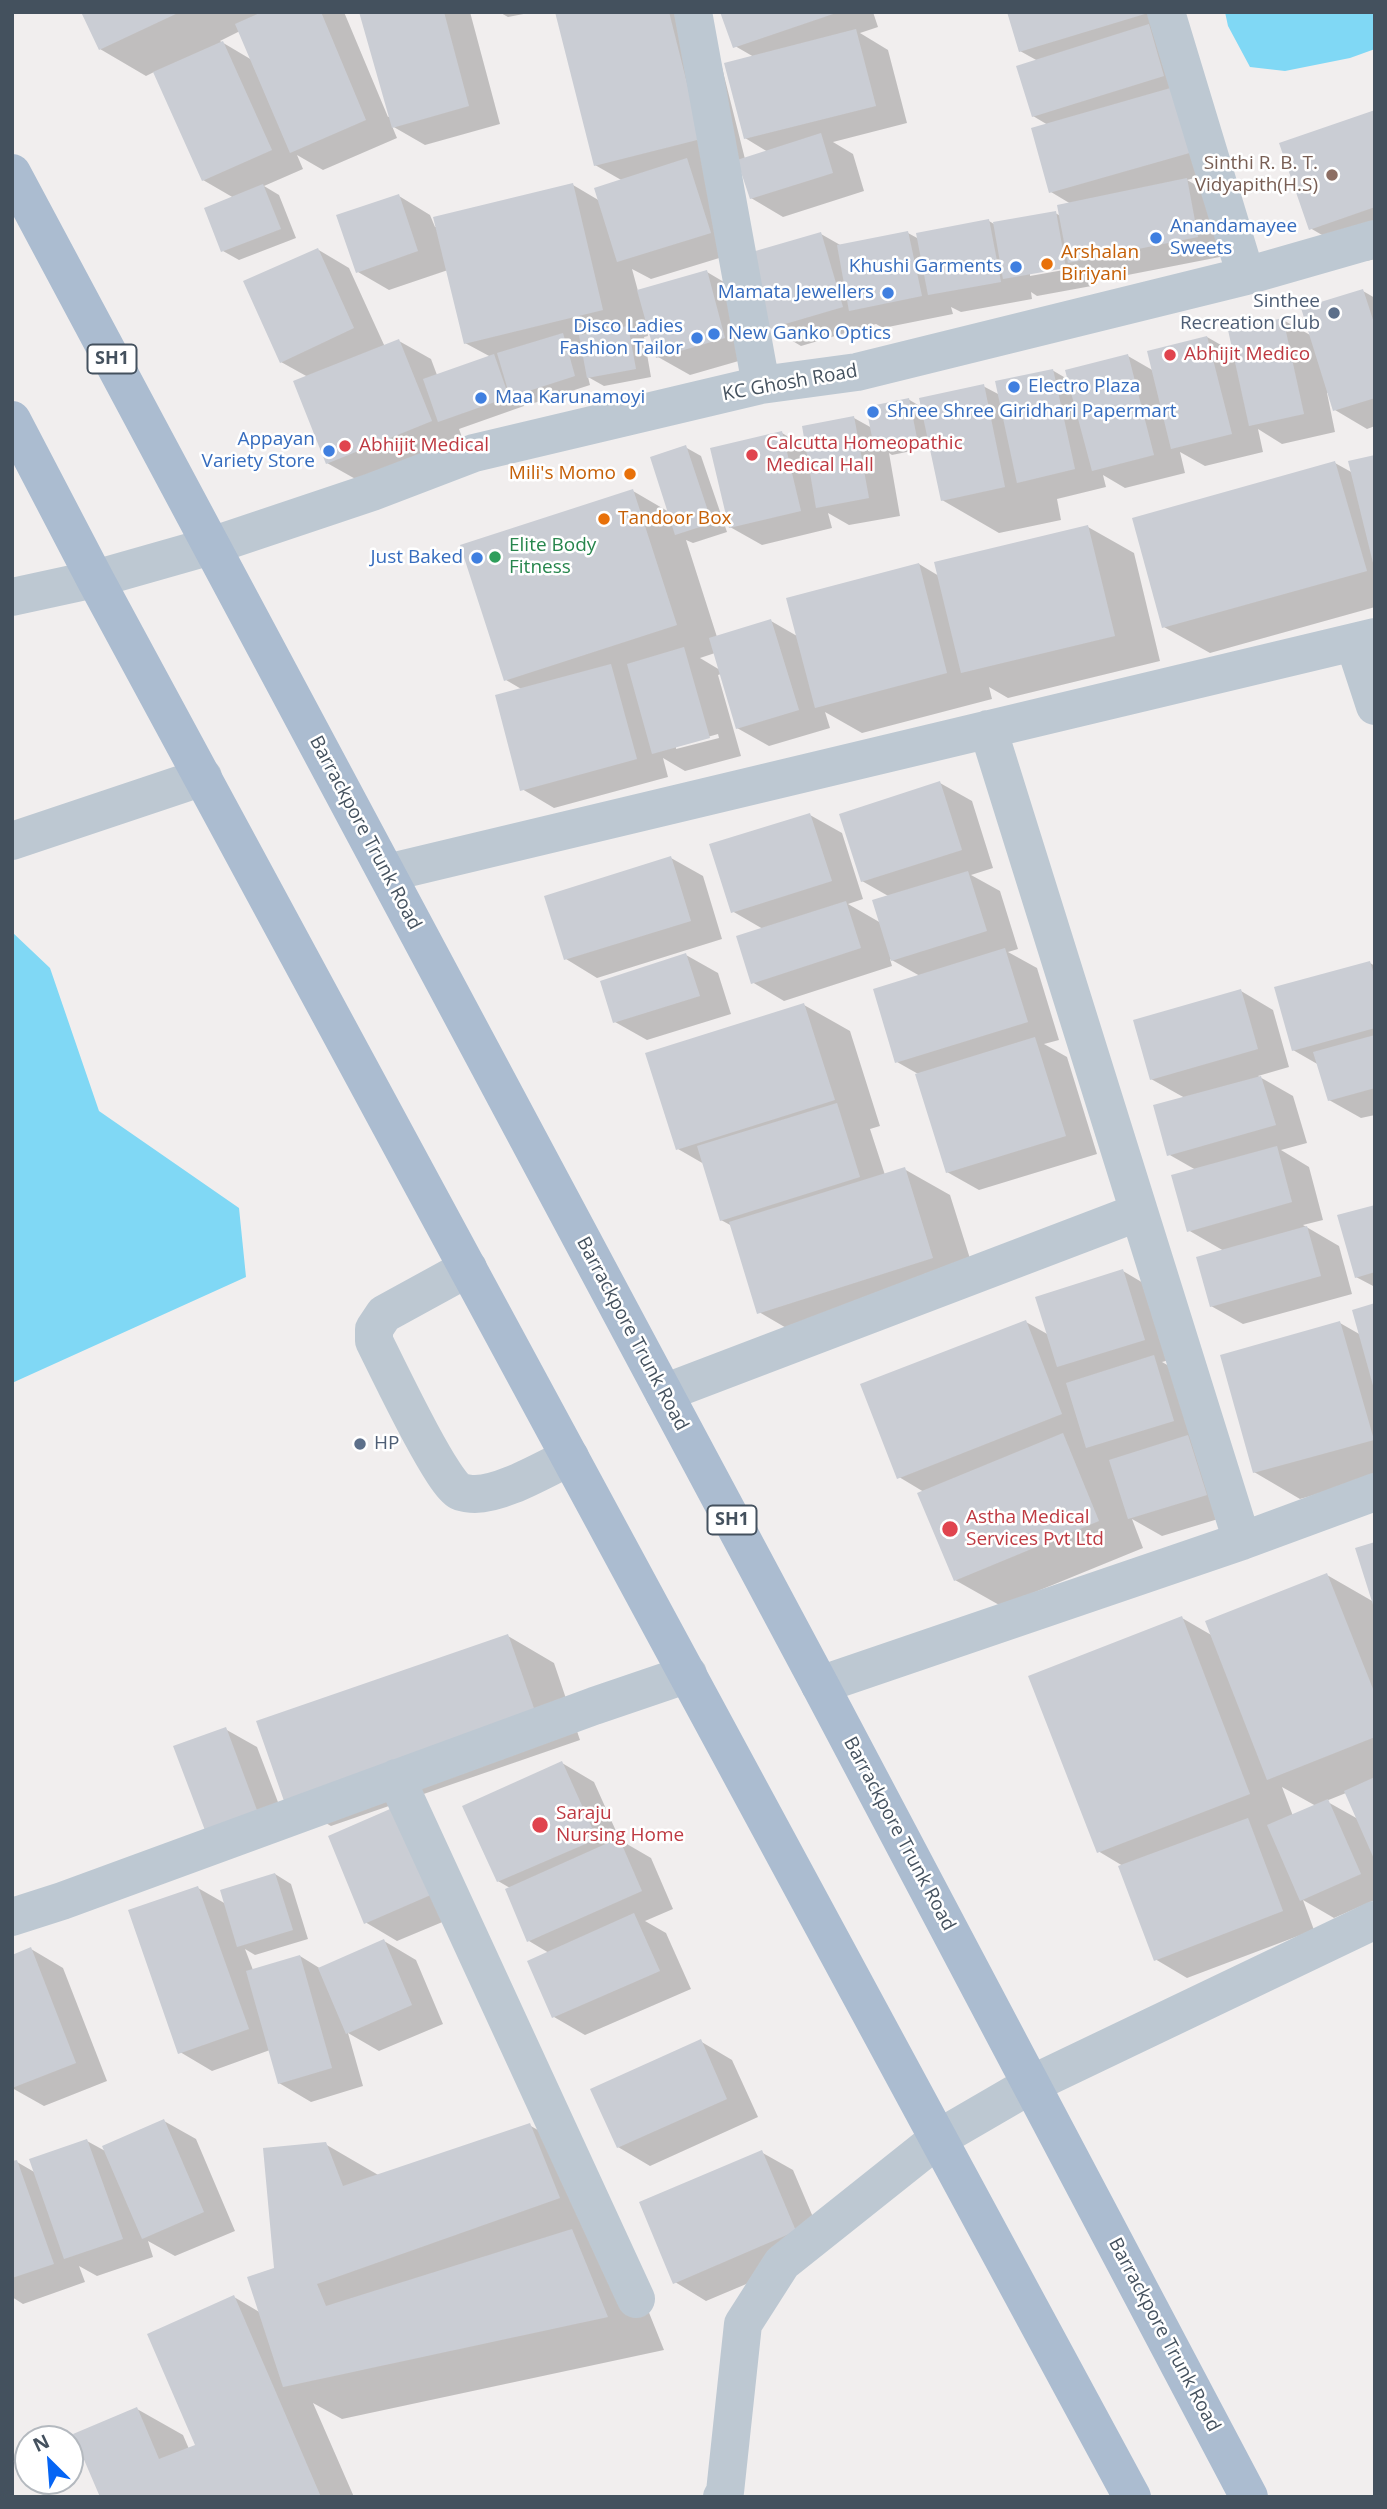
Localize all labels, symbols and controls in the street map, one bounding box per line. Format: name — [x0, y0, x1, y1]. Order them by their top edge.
place label: Sinthi R. B. T. Vidyapith(H.S) — [1195, 153, 1318, 197]
marker: Sinthi R. B. T. Vidyapith(H.S) — [1324, 167, 1340, 183]
place label: Anandamayee Sweets — [1170, 216, 1297, 260]
marker: Anandamayee Sweets — [1148, 230, 1164, 246]
place label: Arshalan Biriyani — [1061, 242, 1139, 286]
place label: Khushi Garments — [849, 256, 1002, 278]
marker: Arshalan Biriyani — [1039, 256, 1055, 272]
marker: Khushi Garments — [1008, 259, 1024, 275]
place label: Mamata Jewellers — [718, 282, 874, 304]
marker: Mamata Jewellers — [880, 285, 896, 301]
place label: Sinthee Recreation Club — [1180, 291, 1320, 335]
marker: Sinthee Recreation Club — [1326, 305, 1342, 321]
place label: Disco Ladies Fashion Tailor — [559, 316, 683, 360]
place label: New Ganko Optics — [728, 323, 891, 345]
marker: New Ganko Optics — [706, 326, 722, 342]
marker: Disco Ladies Fashion Tailor — [689, 330, 705, 346]
road number: SH1 — [88, 344, 136, 374]
place label: Abhijit Medico — [1184, 344, 1310, 366]
marker: Abhijit Medico — [1162, 347, 1178, 363]
street label: KC Ghosh Road — [721, 360, 859, 406]
place label: Electro Plaza — [1028, 376, 1140, 398]
marker: Electro Plaza — [1006, 379, 1022, 395]
place label: Maa Karunamoyi — [495, 387, 645, 409]
marker: Maa Karunamoyi — [473, 390, 489, 406]
place label: Shree Shree Giridhari Papermart — [887, 401, 1176, 423]
marker: Shree Shree Giridhari Papermart — [865, 404, 881, 420]
place label: Appayan Variety Store — [202, 429, 315, 473]
place label: Calcutta Homeopathic Medical Hall — [766, 433, 963, 477]
place label: Abhijit Medical — [359, 435, 489, 457]
marker: Abhijit Medical — [337, 438, 353, 454]
marker: Appayan Variety Store — [321, 443, 337, 459]
marker: Calcutta Homeopathic Medical Hall — [744, 447, 760, 463]
place label: Mili's Momo — [509, 463, 616, 485]
marker: Mili's Momo — [622, 466, 638, 482]
place label: Tandoor Box — [618, 508, 732, 530]
marker: Tandoor Box — [596, 511, 612, 527]
place label: Elite Body Fitness — [509, 535, 596, 579]
place label: Just Baked — [370, 547, 463, 569]
marker: Elite Body Fitness — [487, 549, 503, 565]
marker: Just Baked — [469, 550, 485, 566]
street label: Barrackpore Trunk Road — [304, 732, 426, 934]
street label: Barrackpore Trunk Road — [571, 1233, 693, 1435]
place label: HP — [374, 1433, 399, 1455]
marker: HP — [352, 1436, 368, 1452]
road number: SH1 — [708, 1506, 756, 1534]
place label: Astha Medical Services Pvt Ltd — [966, 1507, 1104, 1551]
marker: Astha Medical Services Pvt Ltd — [940, 1519, 960, 1539]
street label: Barrackpore Trunk Road — [838, 1733, 960, 1935]
place label: Saraju Nursing Home — [556, 1803, 684, 1847]
marker: Saraju Nursing Home — [530, 1815, 550, 1835]
street label: Barrackpore Trunk Road — [1103, 2234, 1225, 2436]
north arrow — [14, 2425, 84, 2495]
text: N — [28, 2428, 53, 2458]

